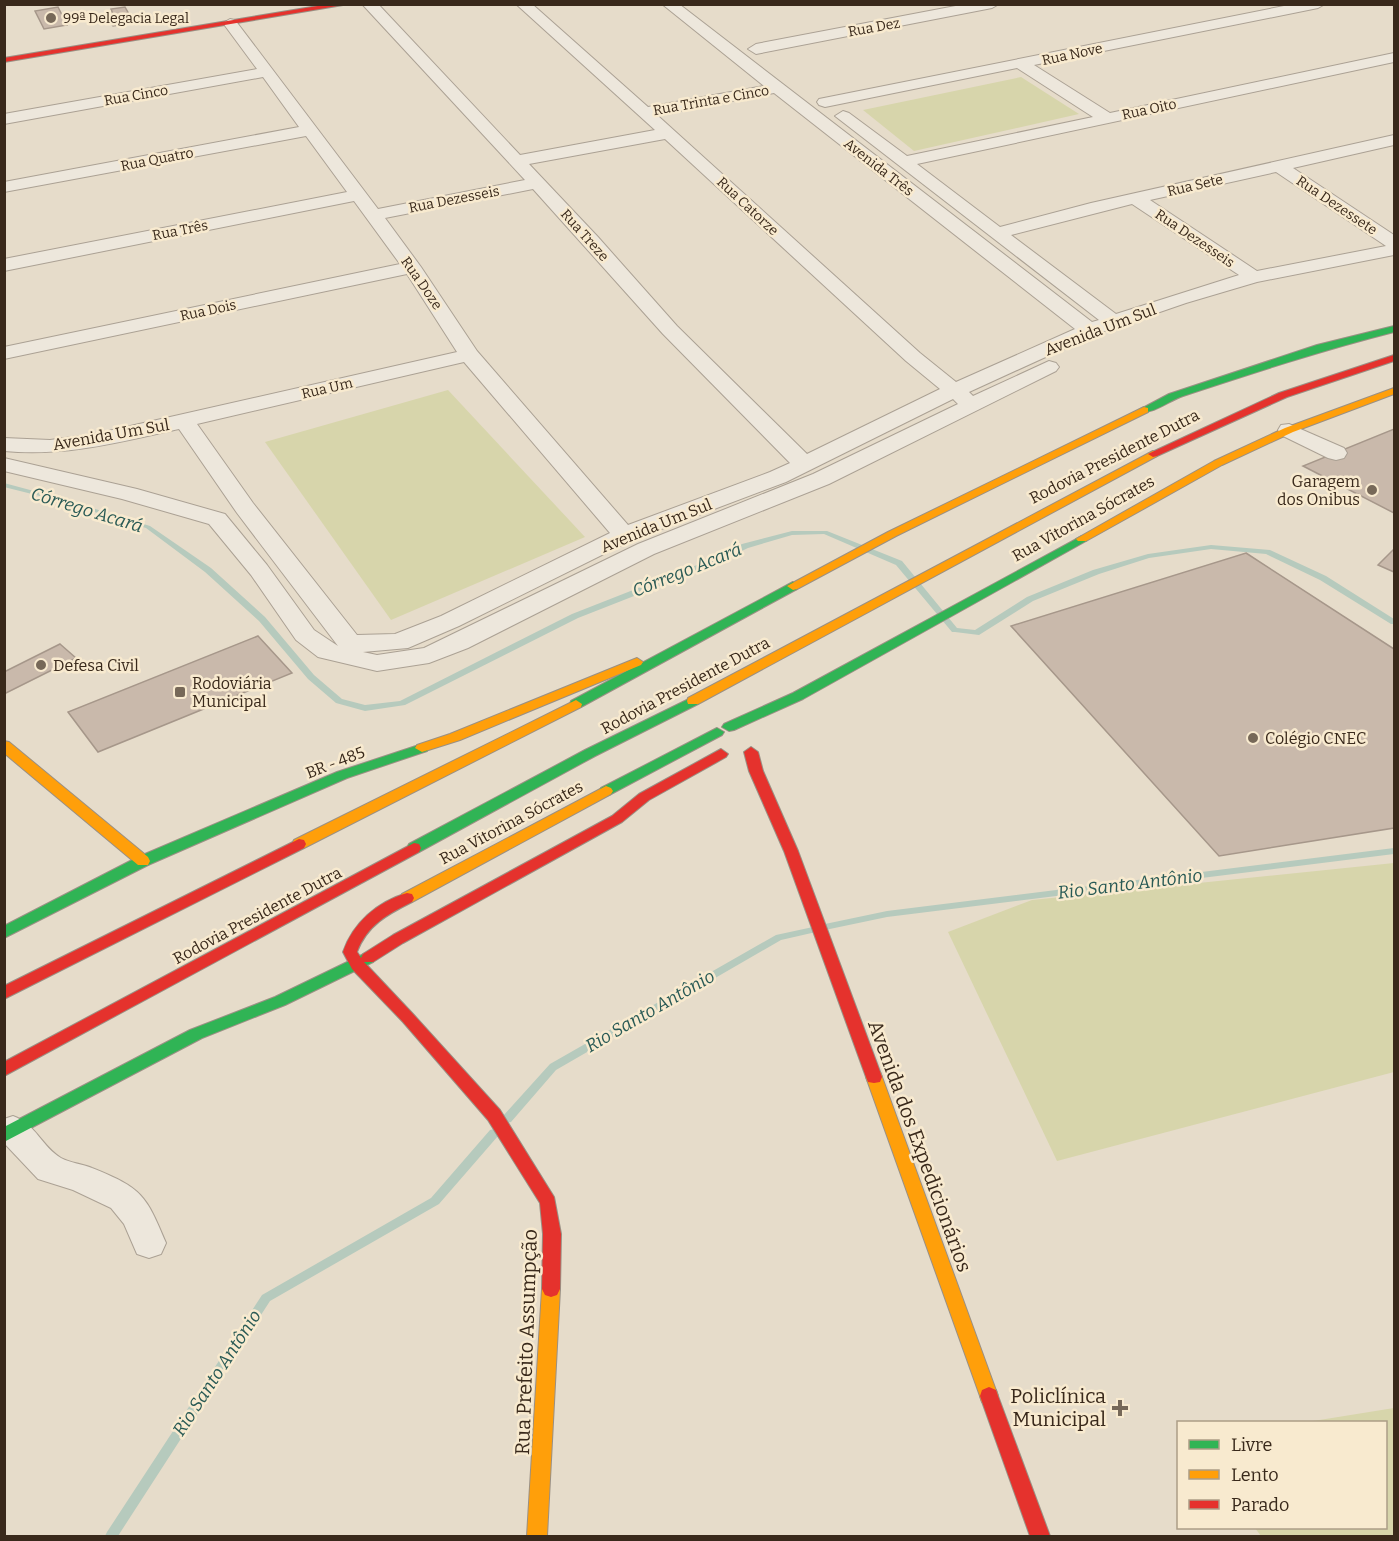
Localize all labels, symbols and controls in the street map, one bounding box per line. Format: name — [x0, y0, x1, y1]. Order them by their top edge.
place label: 99ª Delegacia Legal — [63, 10, 189, 27]
marker: 99ª Delegacia Legal — [44, 11, 58, 25]
street label: Rua Dez — [847, 15, 902, 40]
street label: Rua Nove — [1040, 40, 1104, 69]
street label: Rua Cinco — [103, 81, 169, 109]
street label: Rua Trinta e Cinco — [652, 82, 770, 119]
street label: Rua Oito — [1120, 95, 1178, 124]
street label: Avenida Três — [840, 135, 917, 200]
street label: Rua Quatro — [119, 144, 195, 175]
street label: Rua Sete — [1166, 171, 1225, 200]
street label: Rua Dezessete — [1293, 172, 1380, 239]
street label: Rua Catorze — [713, 174, 782, 239]
street label: Rua Dezesseis — [407, 182, 501, 217]
street label: Rua Treze — [557, 206, 612, 265]
street label: Rua Dezesseis — [1152, 206, 1238, 271]
street label: Rua Três — [151, 217, 209, 244]
street label: Rua Doze — [397, 254, 446, 313]
street label: Rua Dois — [178, 296, 238, 325]
street label: Avenida Um Sul — [1042, 299, 1159, 359]
street label: Rua Um — [300, 374, 355, 403]
street label: Rodovia Presidente Dutra — [1026, 405, 1203, 508]
street label: Avenida Um Sul — [51, 415, 171, 454]
street label: Rua Vitorina Sócrates — [1009, 471, 1158, 565]
place label: Garagem dos Onibus — [1277, 472, 1360, 509]
water label: Córrego Acará — [28, 483, 146, 537]
marker: Garagem dos Onibus — [1365, 483, 1379, 497]
street label: Avenida Um Sul — [598, 494, 715, 556]
water label: Córrego Acará — [629, 538, 745, 602]
street label: Rodovia Presidente Dutra — [598, 633, 773, 738]
place label: Defesa Civil — [53, 656, 139, 675]
marker: Defesa Civil — [34, 658, 48, 672]
place label: Rodoviária Municipal — [192, 674, 272, 711]
marker: Rodoviária Municipal — [173, 685, 187, 699]
place label: Colégio CNEC — [1265, 729, 1366, 748]
marker: Colégio CNEC — [1246, 731, 1260, 745]
street label: BR - 485 — [303, 743, 367, 782]
street label: Rua Vitorina Sócrates — [436, 777, 586, 868]
street label: Rodovia Presidente Dutra — [170, 863, 345, 968]
water label: Rio Santo Antônio — [1056, 864, 1204, 904]
water label: Rio Santo Antônio — [581, 965, 719, 1057]
street label: Avenida dos Expedicionários — [863, 1017, 977, 1275]
street label: Rua Prefeito Assumpção — [510, 1229, 542, 1455]
water label: Rio Santo Antônio — [168, 1306, 266, 1440]
place label: Policlínica Municipal — [1010, 1384, 1106, 1431]
marker: Policlínica Municipal — [1111, 1399, 1129, 1417]
legend — [1177, 1421, 1387, 1529]
text: Livre — [1231, 1434, 1272, 1456]
text: Lento — [1231, 1464, 1279, 1486]
text: Parado — [1231, 1494, 1289, 1516]

